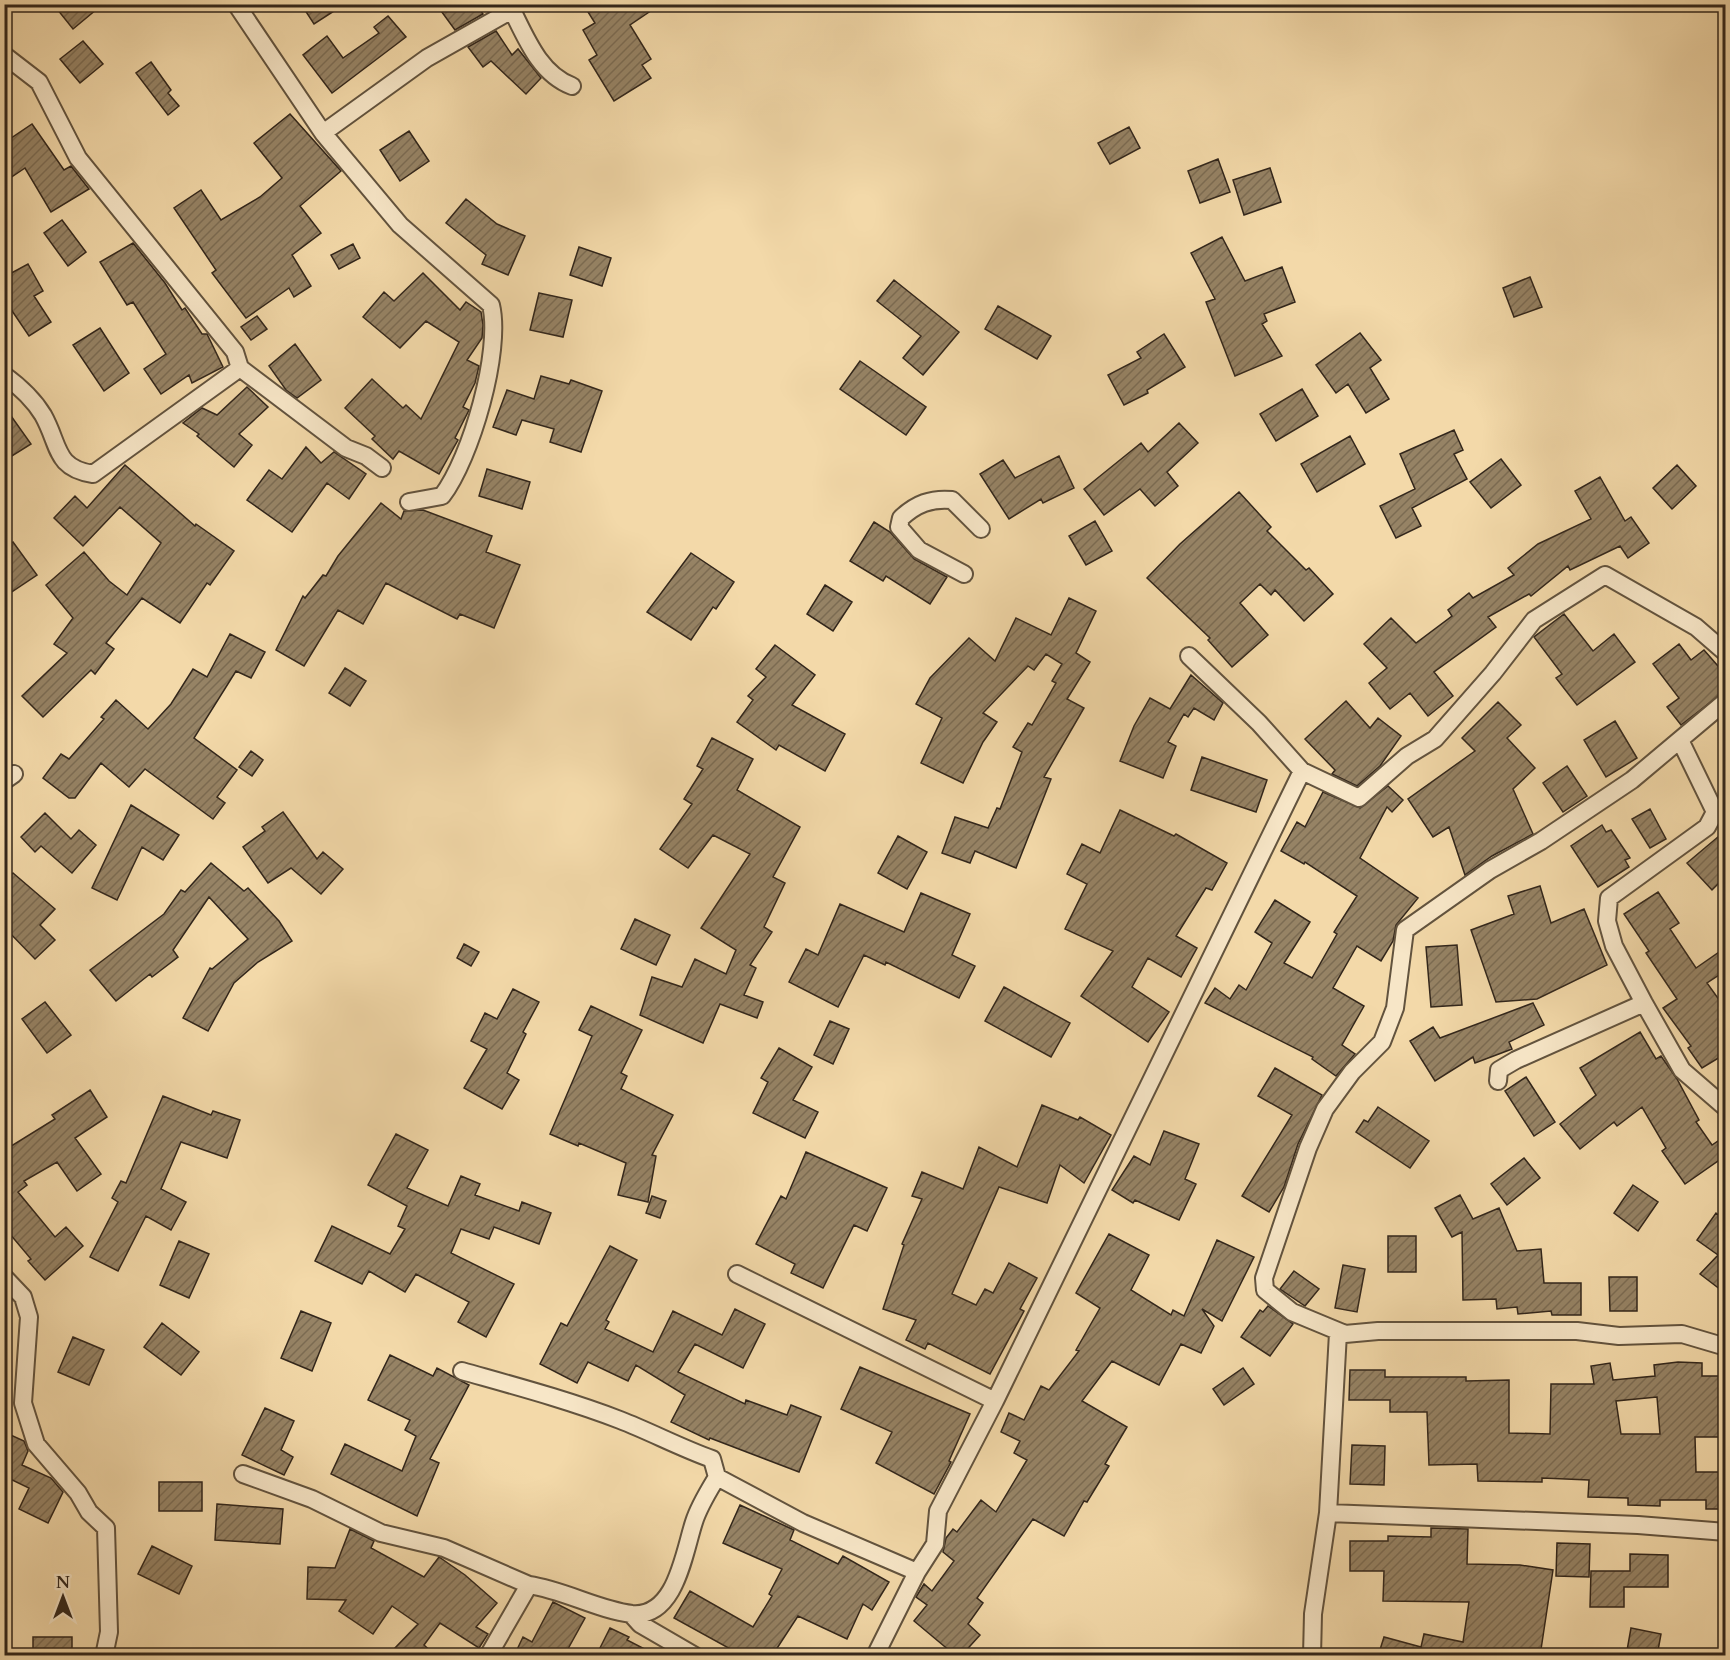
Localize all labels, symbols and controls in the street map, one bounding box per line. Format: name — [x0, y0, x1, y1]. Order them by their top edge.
north arrow — [33, 1567, 93, 1627]
text: N — [56, 1572, 70, 1594]

